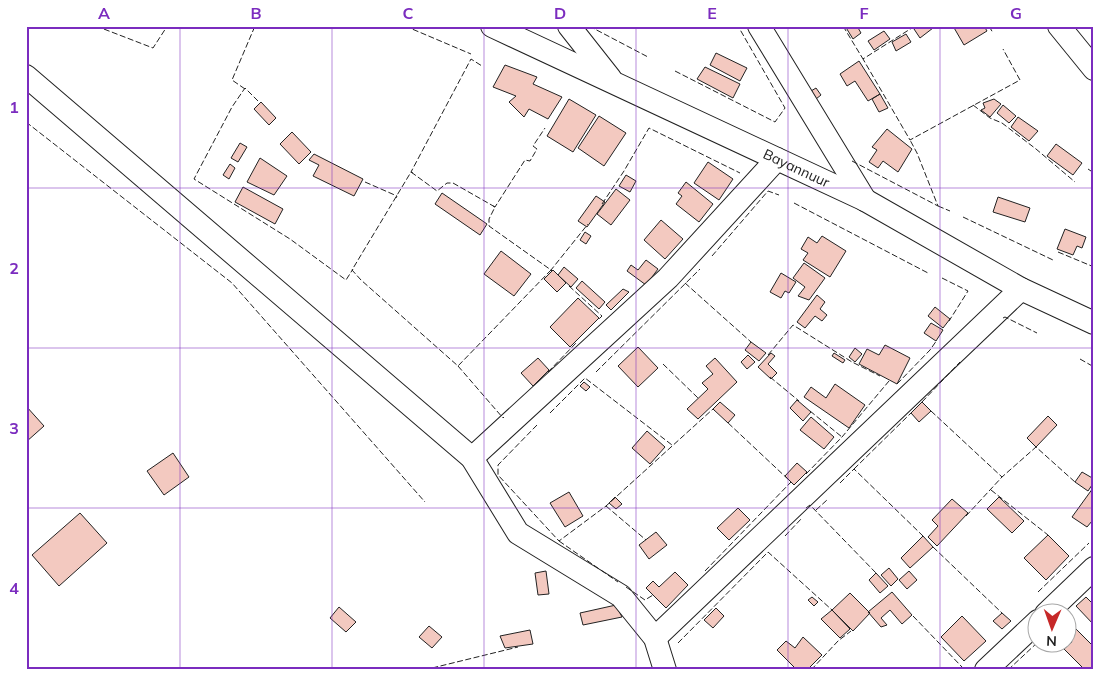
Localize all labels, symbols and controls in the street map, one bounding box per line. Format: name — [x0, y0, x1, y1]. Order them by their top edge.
text: A — [98, 3, 110, 23]
text: B — [250, 3, 262, 23]
text: C — [403, 3, 414, 23]
text: D — [554, 3, 566, 23]
text: E — [707, 3, 717, 23]
text: F — [859, 3, 869, 23]
text: G — [1010, 3, 1022, 23]
text: 1 — [9, 97, 19, 117]
street label: Bayannuur — [760, 145, 833, 192]
text: 2 — [9, 258, 19, 278]
text: 3 — [9, 418, 19, 438]
text: 4 — [9, 578, 19, 598]
north arrow — [1028, 604, 1078, 654]
text: N — [1046, 632, 1057, 650]

